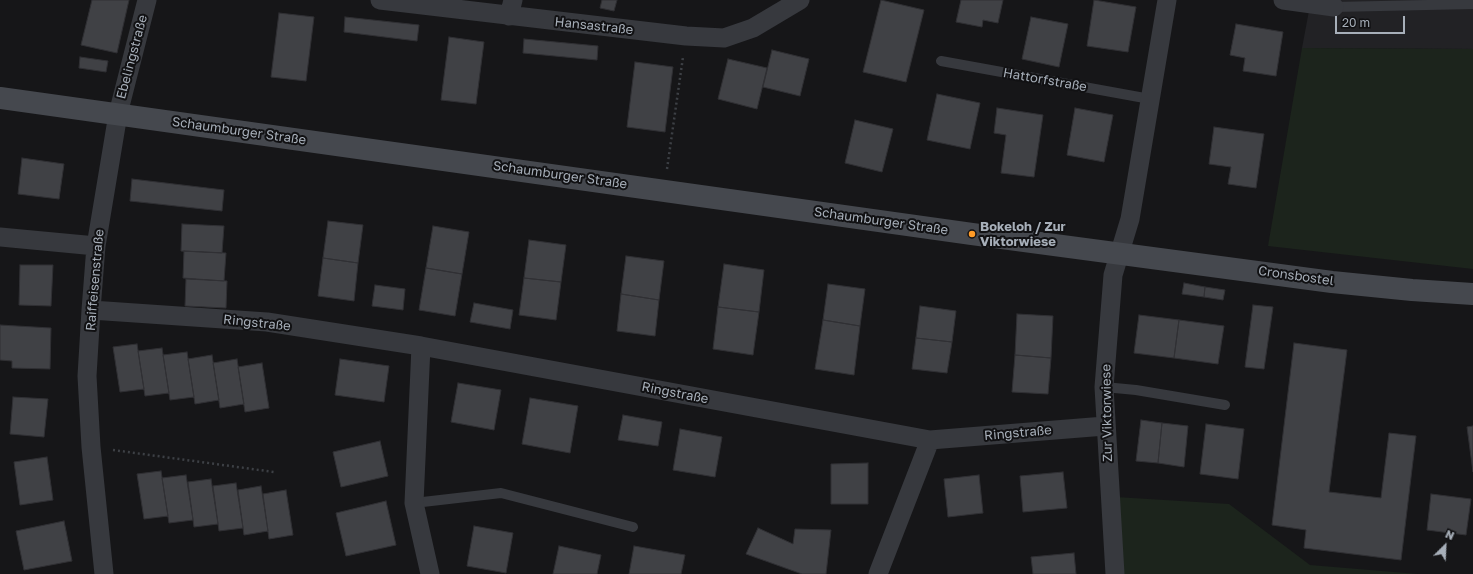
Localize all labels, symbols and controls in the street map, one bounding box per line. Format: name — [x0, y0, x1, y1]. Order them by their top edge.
scale bar — [1337, 8, 1407, 34]
street label: Ebelingstraße — [113, 13, 151, 101]
street label: Hansastraße — [554, 14, 634, 38]
text: 20 m — [1342, 15, 1370, 30]
street label: Hattorfstraße — [1002, 65, 1088, 95]
street label: Schaumburger Straße — [171, 114, 307, 148]
street label: Schaumburger Straße — [492, 158, 628, 192]
street label: Schaumburger Straße — [813, 204, 949, 238]
place label: Bokeloh / Zur Viktorwiese — [980, 219, 1066, 250]
street label: Raiffeisenstraße — [83, 229, 107, 331]
marker: Bokeloh / Zur Viktorwiese — [967, 229, 977, 239]
street label: Cronsbostel — [1257, 263, 1335, 289]
street label: Ringstraße — [222, 312, 292, 334]
street label: Zur Viktorwiese — [1098, 364, 1116, 462]
street label: Ringstraße — [640, 379, 710, 407]
street label: Ringstraße — [984, 422, 1052, 444]
north arrow — [1425, 526, 1465, 566]
text: N — [1444, 527, 1457, 542]

